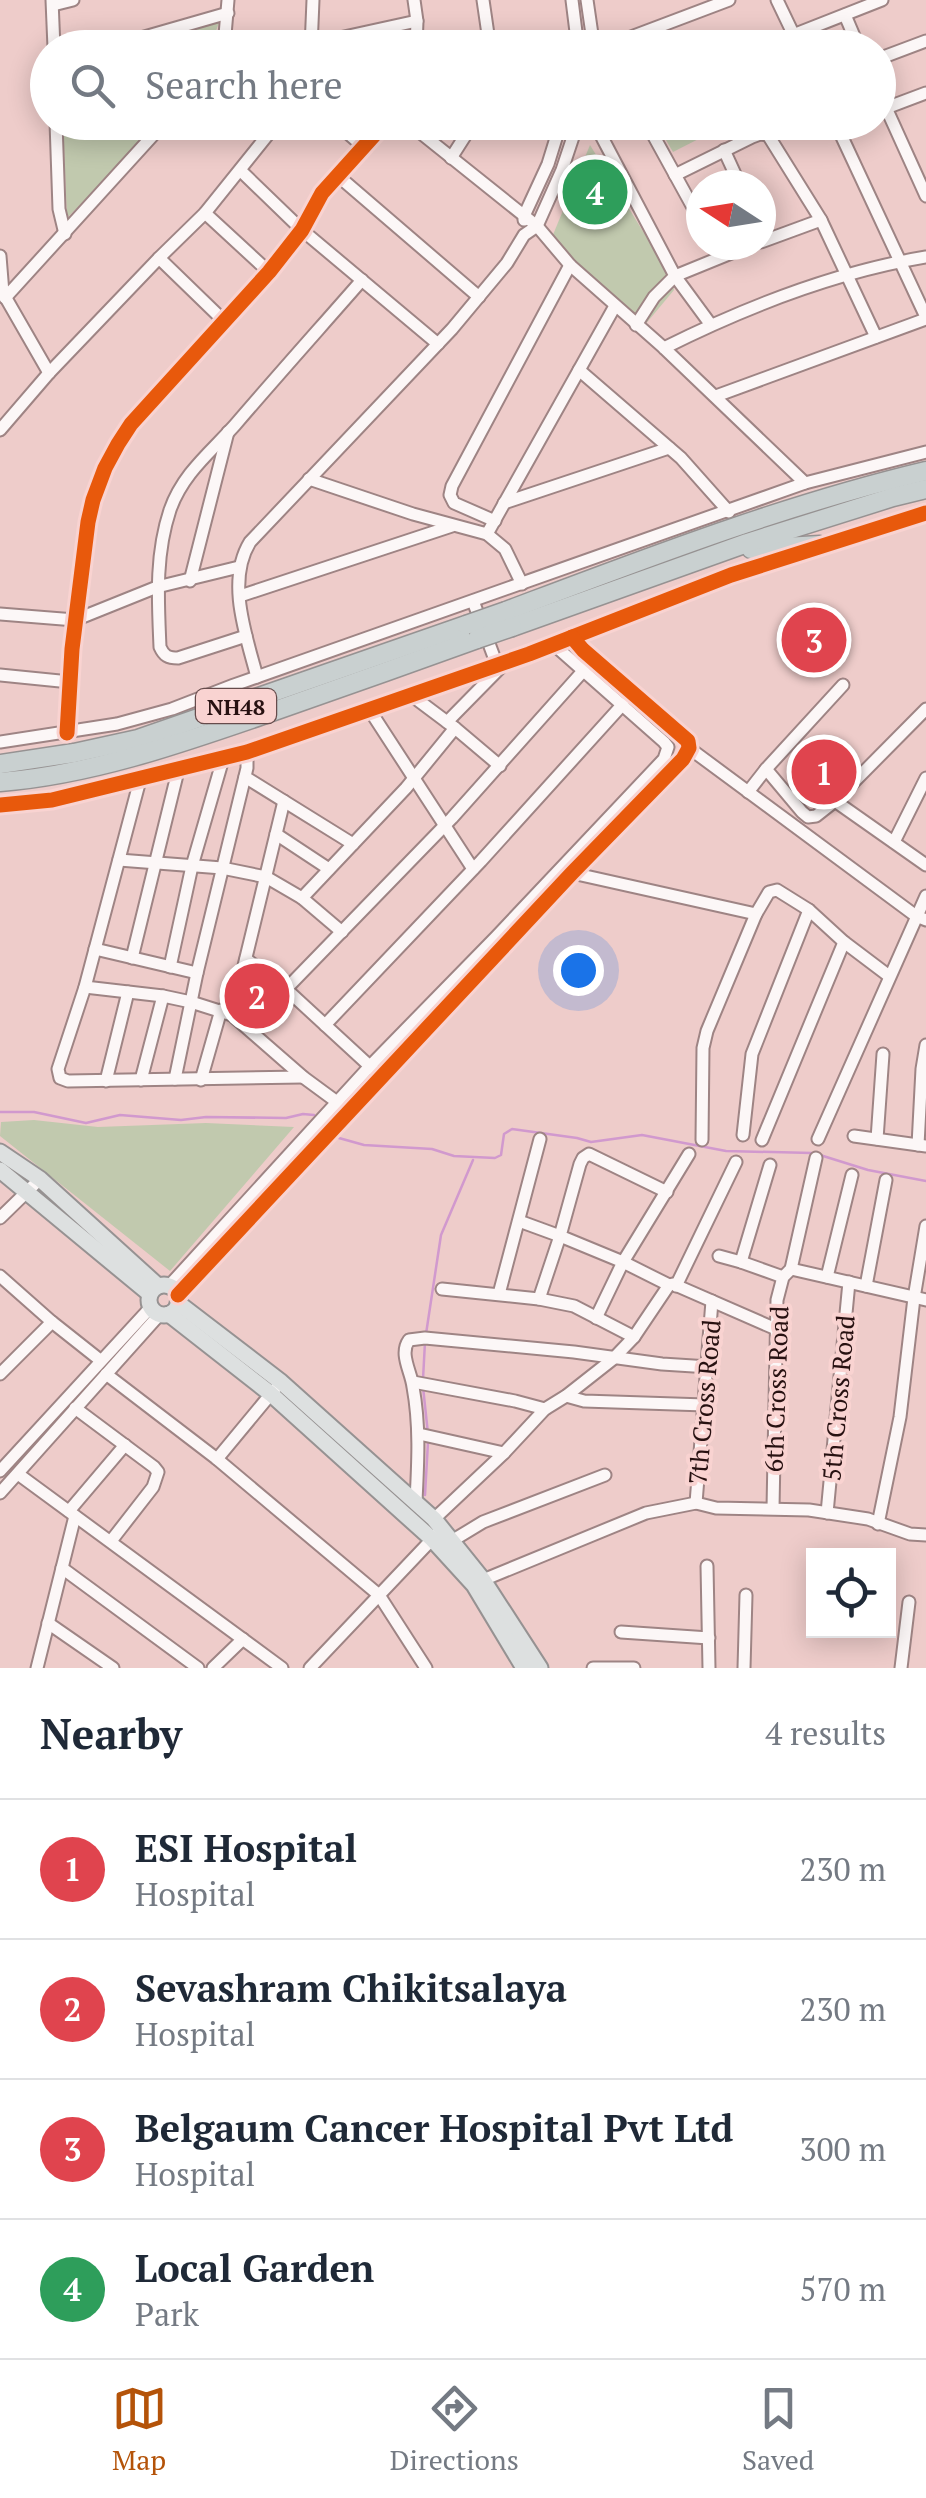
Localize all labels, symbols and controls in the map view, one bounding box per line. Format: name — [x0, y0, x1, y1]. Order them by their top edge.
search box — [30, 30, 896, 140]
icon: search — [65, 58, 120, 113]
text: Search here — [145, 60, 343, 110]
pin: 4 — [562, 154, 628, 230]
north arrow — [686, 170, 776, 260]
pin: 3 — [782, 602, 846, 678]
road number: NH48 — [196, 689, 276, 723]
pin: 1 — [792, 734, 856, 810]
your location — [553, 945, 604, 996]
pin: 2 — [224, 958, 290, 1034]
street label: 6th Cross Road — [757, 1305, 795, 1473]
street label: 5th Cross Road — [814, 1314, 862, 1482]
street label: 7th Cross Road — [680, 1318, 728, 1486]
map controls — [806, 1548, 896, 1638]
button: locate — [806, 1548, 896, 1638]
text: Nearby — [40, 1705, 182, 1761]
text: 4 results — [765, 1712, 886, 1754]
text: ESI Hospital — [135, 1823, 357, 1873]
text: 1 — [63, 1848, 82, 1890]
text: 230 m — [799, 1848, 886, 1890]
text: Hospital — [135, 1873, 255, 1915]
text: Sevashram Chikitsalaya — [135, 1963, 567, 2013]
text: 2 — [63, 1988, 82, 2030]
text: 230 m — [799, 1988, 886, 2030]
text: Hospital — [135, 2013, 255, 2055]
text: Belgaum Cancer Hospital Pvt Ltd — [135, 2103, 733, 2153]
text: 3 — [63, 2128, 82, 2170]
text: 300 m — [799, 2128, 886, 2170]
text: Hospital — [135, 2153, 255, 2195]
text: Local Garden — [135, 2243, 374, 2293]
text: 4 — [63, 2268, 82, 2310]
text: 570 m — [799, 2268, 886, 2310]
text: Park — [135, 2293, 199, 2335]
tab: Map — [112, 2381, 167, 2478]
tab: Directions — [390, 2381, 519, 2478]
tab: Saved — [742, 2381, 814, 2478]

